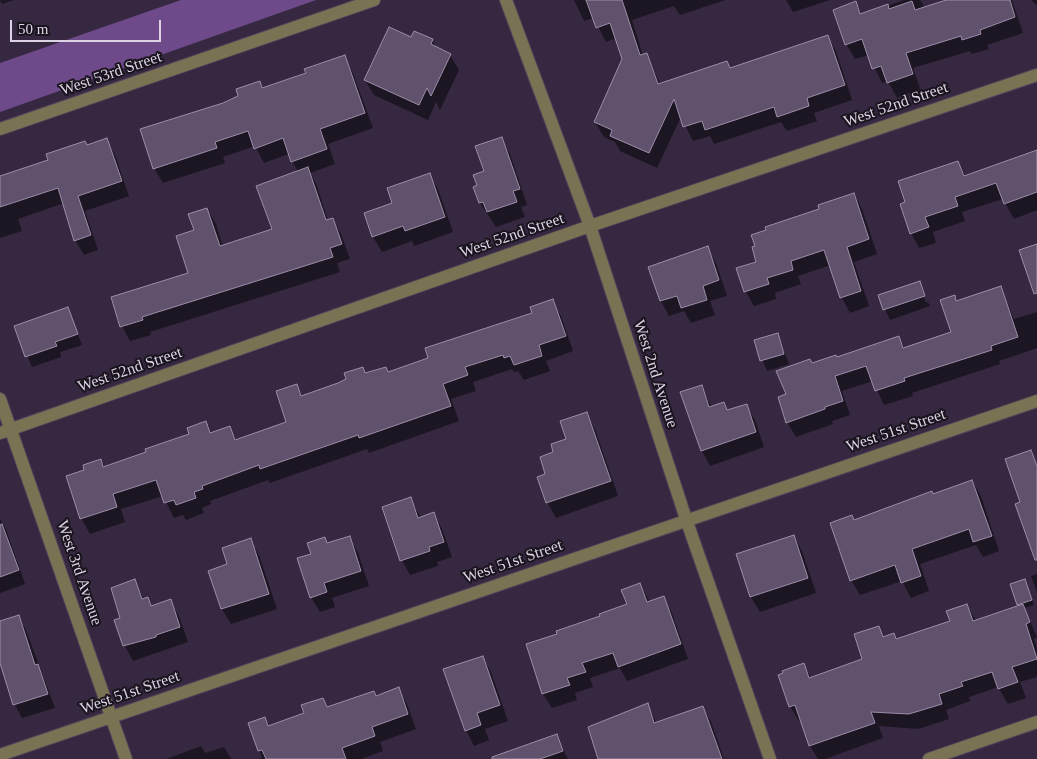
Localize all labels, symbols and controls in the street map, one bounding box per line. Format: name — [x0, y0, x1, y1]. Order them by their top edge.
scale bar — [12, 10, 164, 42]
text: 50 m — [18, 21, 48, 37]
street label: West 53rd Street — [58, 48, 164, 100]
street label: West 52nd Street — [841, 78, 951, 132]
street label: West 52nd Street — [457, 209, 567, 263]
street label: West 2nd Avenue — [629, 318, 681, 430]
street label: West 52nd Street — [75, 343, 185, 397]
street label: West 51st Street — [844, 405, 948, 457]
street label: West 3rd Avenue — [52, 518, 106, 628]
street label: West 51st Street — [461, 536, 565, 588]
street label: West 51st Street — [78, 667, 182, 719]

